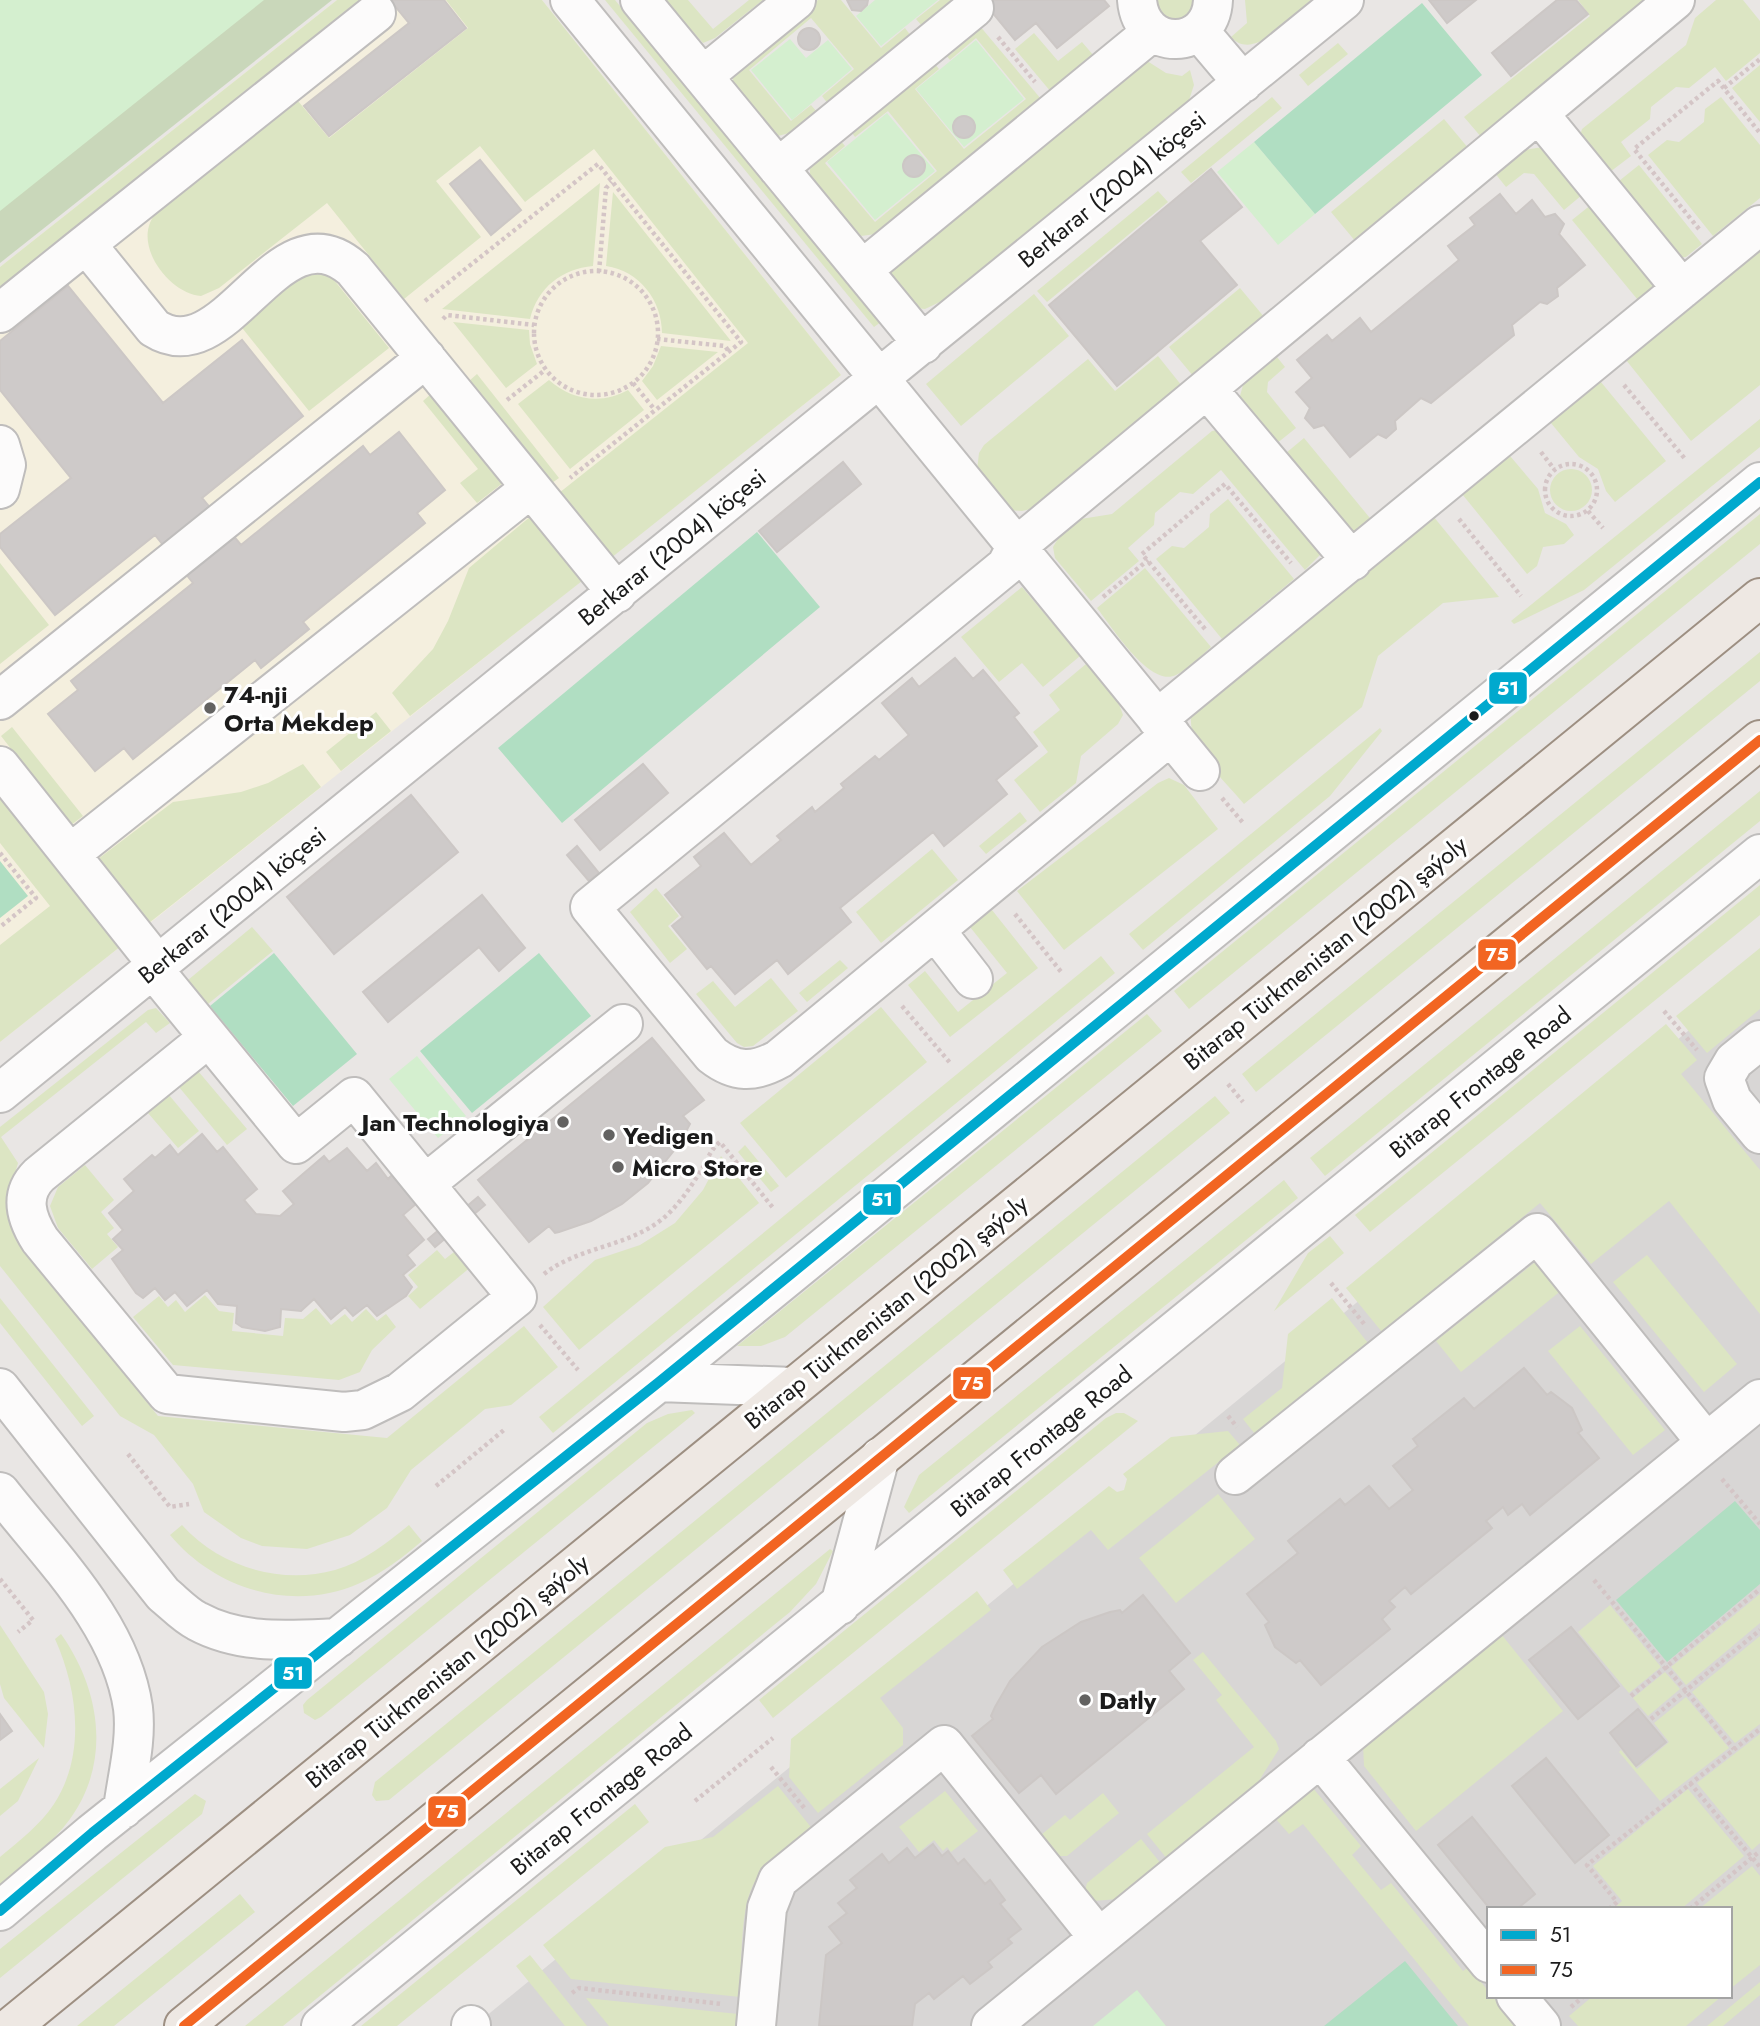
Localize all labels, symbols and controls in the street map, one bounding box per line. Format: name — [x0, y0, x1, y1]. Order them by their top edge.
street label: Berkarar (2004) köçesi — [1010, 102, 1214, 276]
street label: Berkarar (2004) köçesi — [570, 460, 774, 634]
line badge: 51 — [1488, 671, 1528, 705]
text: 51 — [1497, 675, 1519, 702]
place label: 74-nji Orta Mekdep — [224, 677, 374, 740]
marker: 74-nji Orta Mekdep — [202, 700, 218, 716]
unlabelled marker — [1467, 709, 1481, 723]
street label: Berkarar (2004) köçesi — [130, 818, 334, 992]
street label: Bitarap Türkmenistan (2002) şaýoly — [1176, 827, 1475, 1079]
line badge: 75 — [1477, 938, 1517, 971]
text: 75 — [1485, 941, 1509, 968]
street label: Bitarap Frontage Road — [1382, 998, 1578, 1166]
place label: Jan Technologiya — [358, 1105, 549, 1140]
marker: Jan Technologiya — [555, 1114, 571, 1130]
place label: Yedigen — [622, 1118, 714, 1153]
marker: Yedigen — [601, 1127, 617, 1143]
place label: Micro Store — [632, 1150, 763, 1185]
marker: Micro Store — [610, 1159, 626, 1175]
line badge: 51 — [862, 1183, 902, 1216]
street label: Bitarap Türkmenistan (2002) şaýoly — [737, 1186, 1036, 1438]
text: 51 — [871, 1186, 893, 1213]
street label: Bitarap Frontage Road — [943, 1357, 1139, 1525]
line badge: 75 — [952, 1366, 992, 1400]
text: 75 — [960, 1370, 984, 1397]
street label: Bitarap Türkmenistan (2002) şaýoly — [298, 1545, 597, 1797]
line badge: 51 — [273, 1656, 313, 1690]
text: 51 — [282, 1660, 304, 1687]
place label: Datly — [1099, 1683, 1157, 1718]
marker: Datly — [1077, 1692, 1093, 1708]
street label: Bitarap Frontage Road — [503, 1715, 699, 1883]
line badge: 75 — [427, 1795, 467, 1828]
text: 75 — [435, 1798, 459, 1825]
legend — [1487, 1907, 1732, 1998]
text: 51 — [1550, 1920, 1571, 1950]
text: 75 — [1550, 1955, 1573, 1985]

